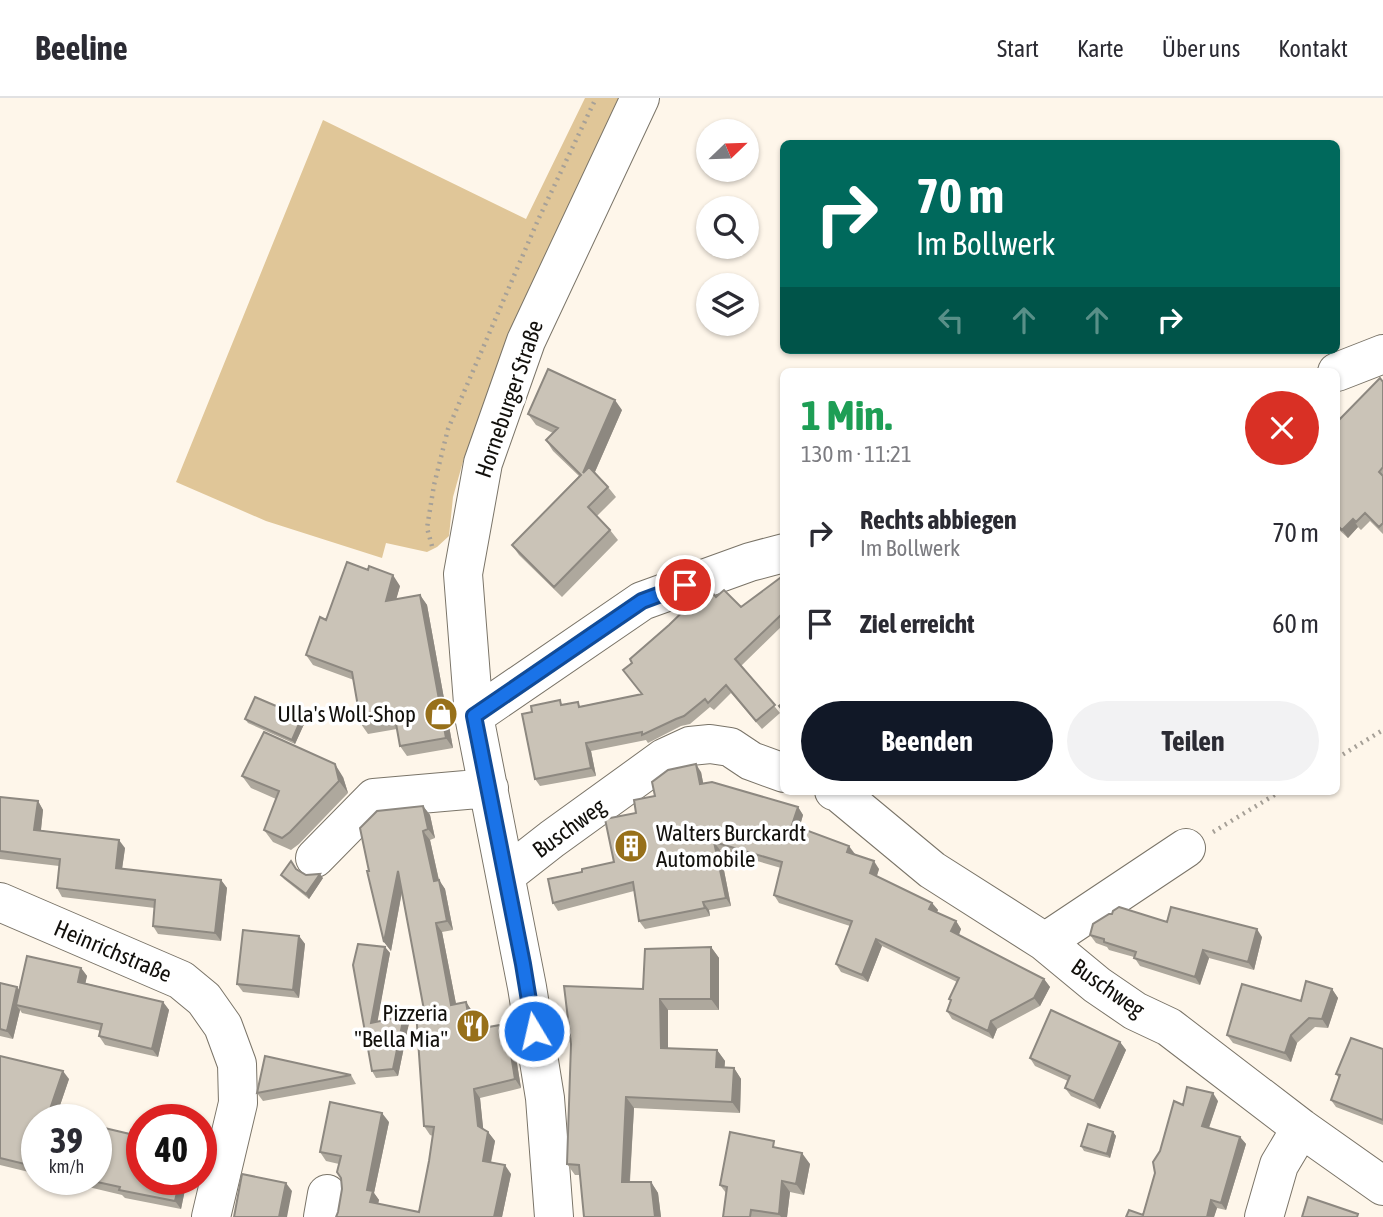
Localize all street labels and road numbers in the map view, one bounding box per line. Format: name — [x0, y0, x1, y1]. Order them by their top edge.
street label: Horneburger Straße — [470, 317, 548, 481]
street label: Buschweg — [528, 793, 611, 863]
street label: Heinrichstraße — [50, 915, 176, 987]
street label: Buschweg — [1066, 953, 1150, 1023]

